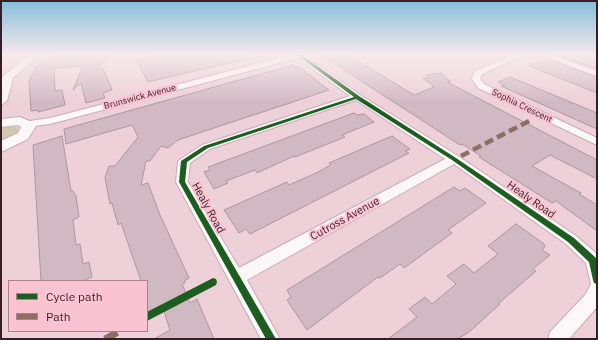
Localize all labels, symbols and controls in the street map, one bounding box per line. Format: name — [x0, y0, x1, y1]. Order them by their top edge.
street label: Brunswick Avenue — [103, 82, 177, 112]
street label: Sophia Crescent — [490, 87, 554, 125]
street label: Healy Road — [504, 179, 558, 221]
street label: Healy Road — [189, 180, 227, 236]
street label: Cutross Avenue — [308, 195, 382, 243]
legend — [8, 280, 148, 332]
text: Cycle path — [46, 289, 103, 304]
text: Path — [46, 309, 71, 324]

